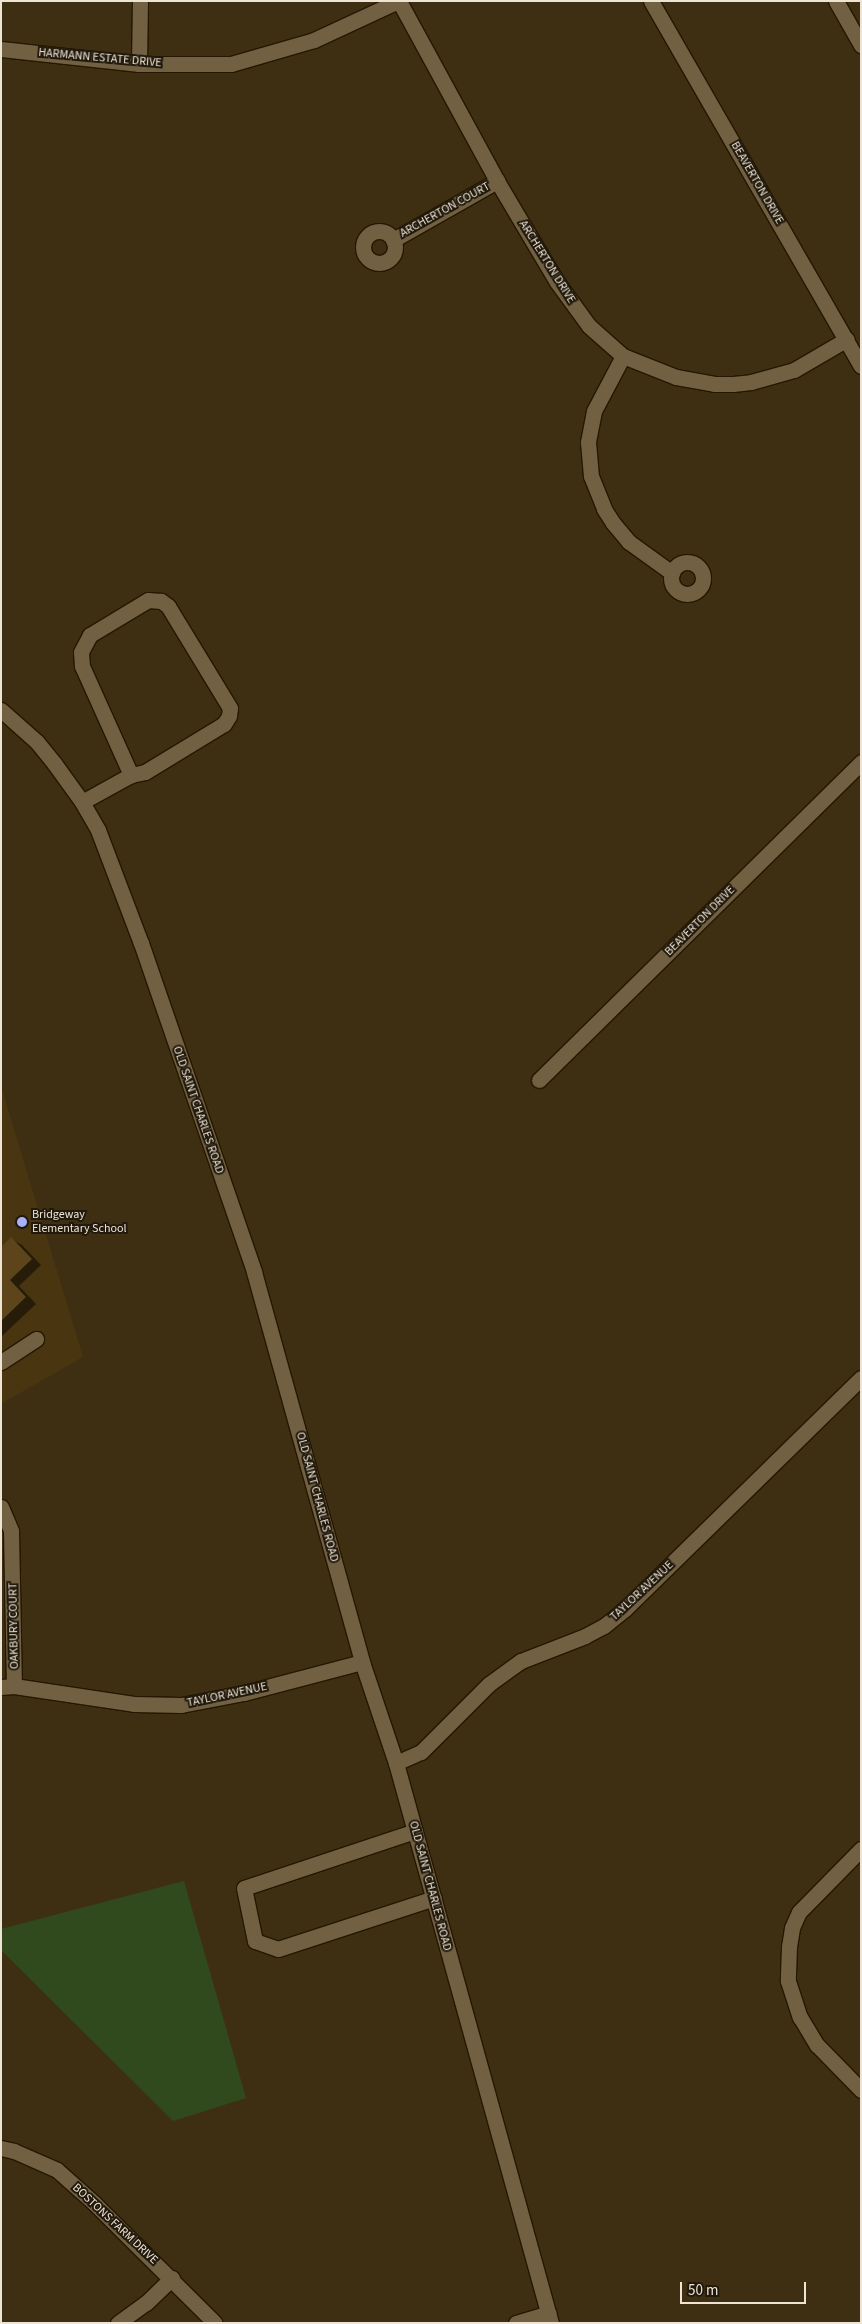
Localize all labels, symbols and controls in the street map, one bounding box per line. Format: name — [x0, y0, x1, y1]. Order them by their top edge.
street label: HARMANN ESTATE DRIVE — [38, 45, 162, 71]
street label: BEAVERTON DRIVE — [728, 139, 786, 227]
street label: ARCHERTON COURT — [398, 179, 492, 241]
street label: ARCHERTON DRIVE — [516, 218, 578, 306]
street label: BEAVERTON DRIVE — [662, 883, 738, 959]
street label: OLD SAINT CHARLES ROAD — [169, 1044, 227, 1176]
place label: Bridgeway Elementary School — [32, 1208, 127, 1236]
marker: Bridgeway Elementary School — [16, 1216, 28, 1228]
street label: OLD SAINT CHARLES ROAD — [293, 1431, 341, 1563]
street label: TAYLOR AVENUE — [607, 1558, 677, 1624]
street label: OAKBURY COURT — [6, 1583, 22, 1669]
street label: TAYLOR AVENUE — [186, 1679, 268, 1711]
street label: OLD SAINT CHARLES ROAD — [406, 1820, 454, 1952]
street label: BOSTONS FARM DRIVE — [69, 2181, 161, 2267]
scale bar — [682, 2272, 808, 2304]
text: 50 m — [688, 2280, 718, 2301]

